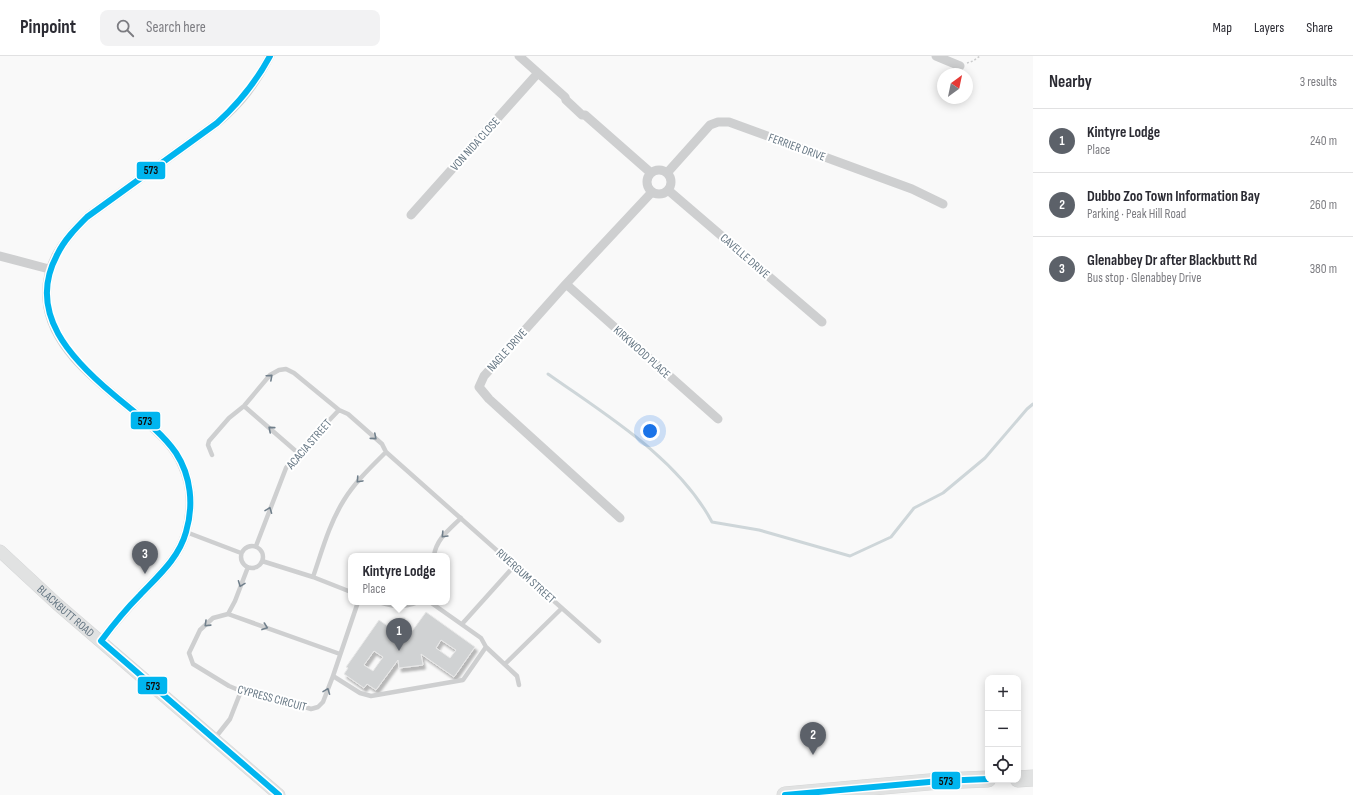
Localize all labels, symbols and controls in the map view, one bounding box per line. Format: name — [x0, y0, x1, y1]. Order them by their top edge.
search box — [100, 10, 380, 46]
text: Pinpoint — [20, 16, 76, 39]
icon: search — [114, 17, 136, 39]
text: Search here — [146, 18, 206, 37]
text: Map — [1212, 19, 1232, 36]
text: Layers — [1254, 19, 1284, 36]
text: Share — [1306, 19, 1333, 36]
north arrow — [937, 68, 973, 104]
text: Nearby — [1049, 72, 1092, 92]
text: 3 results — [1300, 74, 1337, 90]
street label: VON NIDA CLOSE — [448, 115, 503, 174]
text: Kintyre Lodge — [1087, 123, 1160, 142]
street label: FERRIER DRIVE — [766, 130, 828, 165]
text: 1 — [1059, 133, 1065, 149]
text: 240 m — [1310, 133, 1337, 149]
text: Place — [1087, 142, 1110, 158]
line badge: 573 — [136, 161, 166, 180]
text: 573 — [144, 164, 158, 177]
text: Dubbo Zoo Town Information Bay — [1087, 187, 1260, 206]
text: 2 — [1059, 197, 1065, 213]
text: 260 m — [1310, 197, 1337, 213]
text: Parking · Peak Hill Road — [1087, 206, 1186, 222]
street label: CAVELLE DRIVE — [717, 231, 773, 282]
text: Glenabbey Dr after Blackbutt Rd — [1087, 251, 1257, 270]
text: 3 — [1059, 261, 1065, 277]
text: 380 m — [1310, 261, 1337, 277]
text: Bus stop · Glenabbey Drive — [1087, 270, 1201, 286]
street label: KIRKWOOD PLACE — [610, 323, 673, 382]
street label: NAGLE DRIVE — [484, 326, 531, 375]
one-way arrow — [265, 374, 273, 381]
line badge: 573 — [130, 411, 161, 430]
text: 573 — [138, 415, 152, 428]
street label: ACACIA STREET — [283, 416, 335, 473]
your location — [640, 421, 660, 441]
one-way arrow — [268, 427, 276, 434]
one-way arrow — [369, 432, 377, 439]
one-way arrow — [356, 475, 364, 483]
one-way arrow — [265, 506, 273, 513]
one-way arrow — [441, 530, 449, 538]
pin: 3 — [132, 541, 158, 574]
street label: RIVERGUM STREET — [493, 546, 559, 607]
popup — [348, 553, 450, 605]
text: Kintyre Lodge — [362, 562, 436, 581]
one-way arrow — [238, 581, 246, 588]
text: Place — [362, 581, 386, 597]
street label: BLACKBUTT ROAD — [34, 582, 97, 641]
pin: 1 — [386, 618, 412, 651]
one-way arrow — [204, 619, 212, 627]
one-way arrow — [262, 623, 269, 631]
map controls — [985, 675, 1021, 783]
button: + — [985, 675, 1021, 711]
line badge: 573 — [137, 676, 168, 695]
text: 573 — [146, 680, 160, 693]
street label: CYPRESS CIRCUIT — [236, 682, 308, 715]
one-way arrow — [322, 687, 330, 694]
button: − — [985, 711, 1021, 747]
pin: 2 — [800, 722, 826, 755]
button: locate — [985, 747, 1021, 783]
line badge: 573 — [931, 771, 961, 790]
text: 573 — [939, 775, 953, 788]

